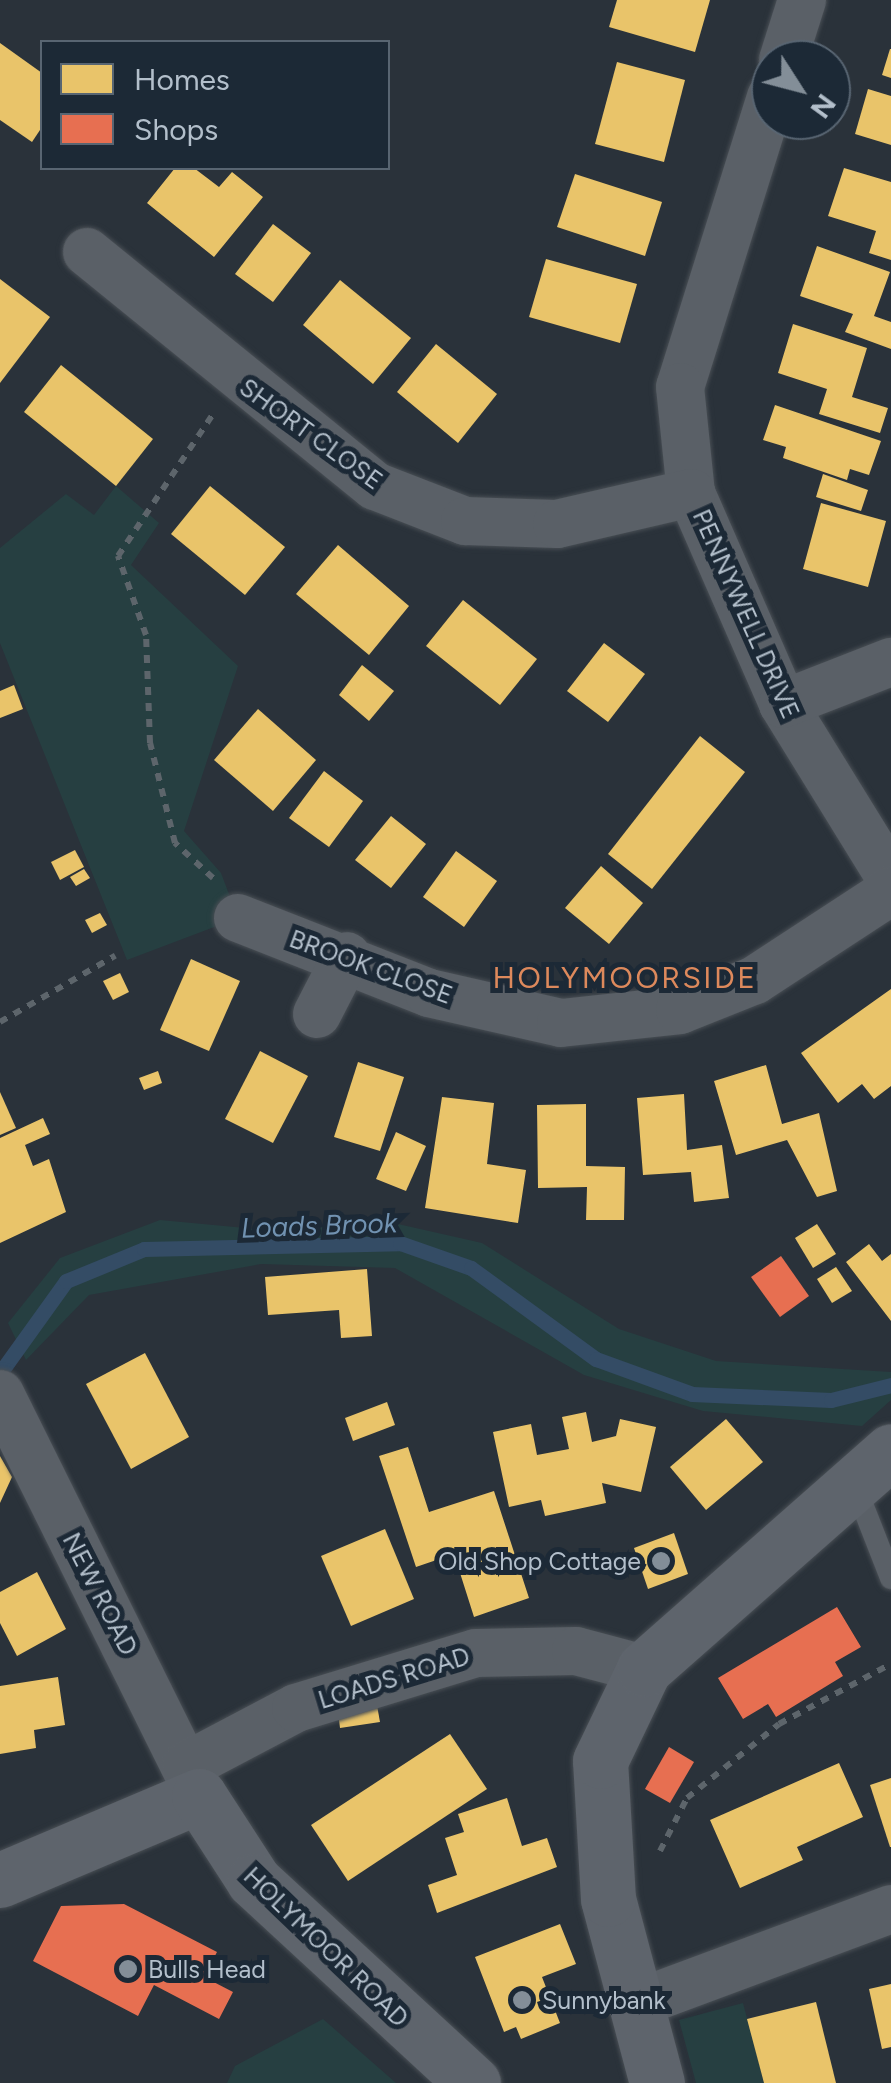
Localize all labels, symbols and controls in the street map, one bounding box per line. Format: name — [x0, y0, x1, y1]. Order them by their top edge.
legend — [40, 40, 390, 170]
north arrow — [751, 40, 851, 140]
text: Homes — [134, 61, 230, 98]
text: N — [804, 88, 844, 125]
text: Shops — [134, 111, 218, 148]
street label: SHORT CLOSE — [234, 372, 388, 496]
street label: PENNYWELL DRIVE — [686, 505, 806, 723]
street label: BROOK CLOSE — [285, 924, 457, 1010]
district label: HOLYMOORSIDE — [493, 960, 757, 996]
water label: Loads Brook — [240, 1205, 398, 1245]
street label: NEW ROAD — [56, 1528, 144, 1660]
place label: Old Shop Cottage — [438, 1546, 641, 1576]
marker: Old Shop Cottage — [650, 1550, 672, 1572]
street label: LOADS ROAD — [315, 1641, 473, 1715]
street label: HOLYMOOR ROAD — [238, 1861, 414, 2033]
place label: Bulls Head — [148, 1954, 266, 1984]
marker: Bulls Head — [117, 1958, 139, 1980]
place label: Sunnybank — [542, 1985, 666, 2015]
marker: Sunnybank — [511, 1989, 533, 2011]

